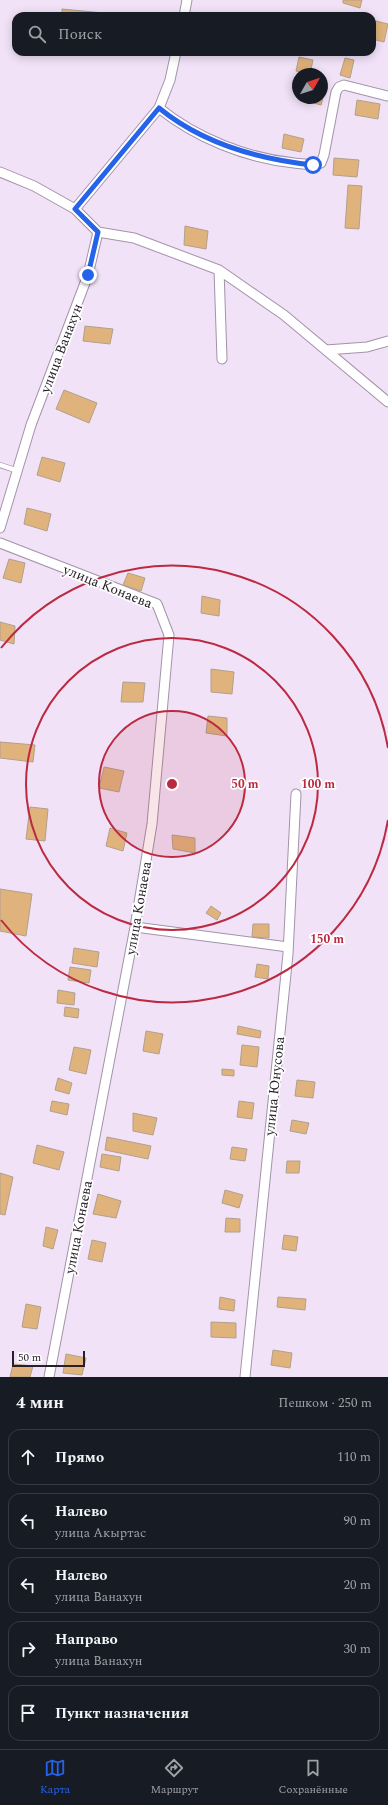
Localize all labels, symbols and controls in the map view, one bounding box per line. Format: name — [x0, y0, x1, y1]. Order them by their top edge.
search box — [12, 12, 376, 56]
icon: search — [26, 23, 48, 45]
text: Поиск — [58, 23, 102, 46]
north arrow — [292, 68, 328, 104]
route start — [304, 156, 322, 174]
route end — [79, 266, 97, 284]
street label: улица Ванахун — [34, 300, 88, 397]
street label: улица Конаева — [59, 559, 156, 614]
text: 50 m — [231, 775, 259, 794]
text: 100 m — [301, 775, 335, 794]
centre of rings — [165, 777, 179, 791]
street label: улица Конаева — [120, 859, 157, 958]
text: 150 m — [310, 930, 344, 949]
street label: улица Юнусова — [259, 1035, 290, 1138]
street label: улица Конаева — [59, 1178, 98, 1277]
scale bar — [12, 1349, 85, 1368]
text: 50 m — [18, 1349, 41, 1366]
text: 4 мин — [16, 1390, 64, 1416]
text: Пешком · 250 m — [278, 1393, 372, 1413]
icon: ahead — [17, 1446, 39, 1468]
text: Прямо — [55, 1446, 104, 1469]
text: 110 m — [337, 1447, 371, 1467]
text: Налево — [55, 1500, 108, 1523]
icon: left — [17, 1510, 39, 1532]
text: 90 m — [344, 1511, 371, 1531]
text: улица Акыртас — [55, 1523, 146, 1543]
text: Налево — [55, 1564, 108, 1587]
icon: left — [17, 1574, 39, 1596]
text: 20 m — [344, 1575, 371, 1595]
text: улица Ванахун — [55, 1587, 143, 1607]
text: Направо — [55, 1628, 118, 1651]
icon: right — [17, 1638, 39, 1660]
text: 30 m — [344, 1639, 371, 1659]
text: улица Ванахун — [55, 1651, 143, 1671]
icon: arrive — [17, 1702, 39, 1724]
text: Пункт назначения — [55, 1702, 189, 1725]
tab: Карта — [40, 1757, 70, 1798]
tab: Маршрут — [150, 1757, 198, 1798]
tab: Сохранённые — [279, 1757, 348, 1798]

